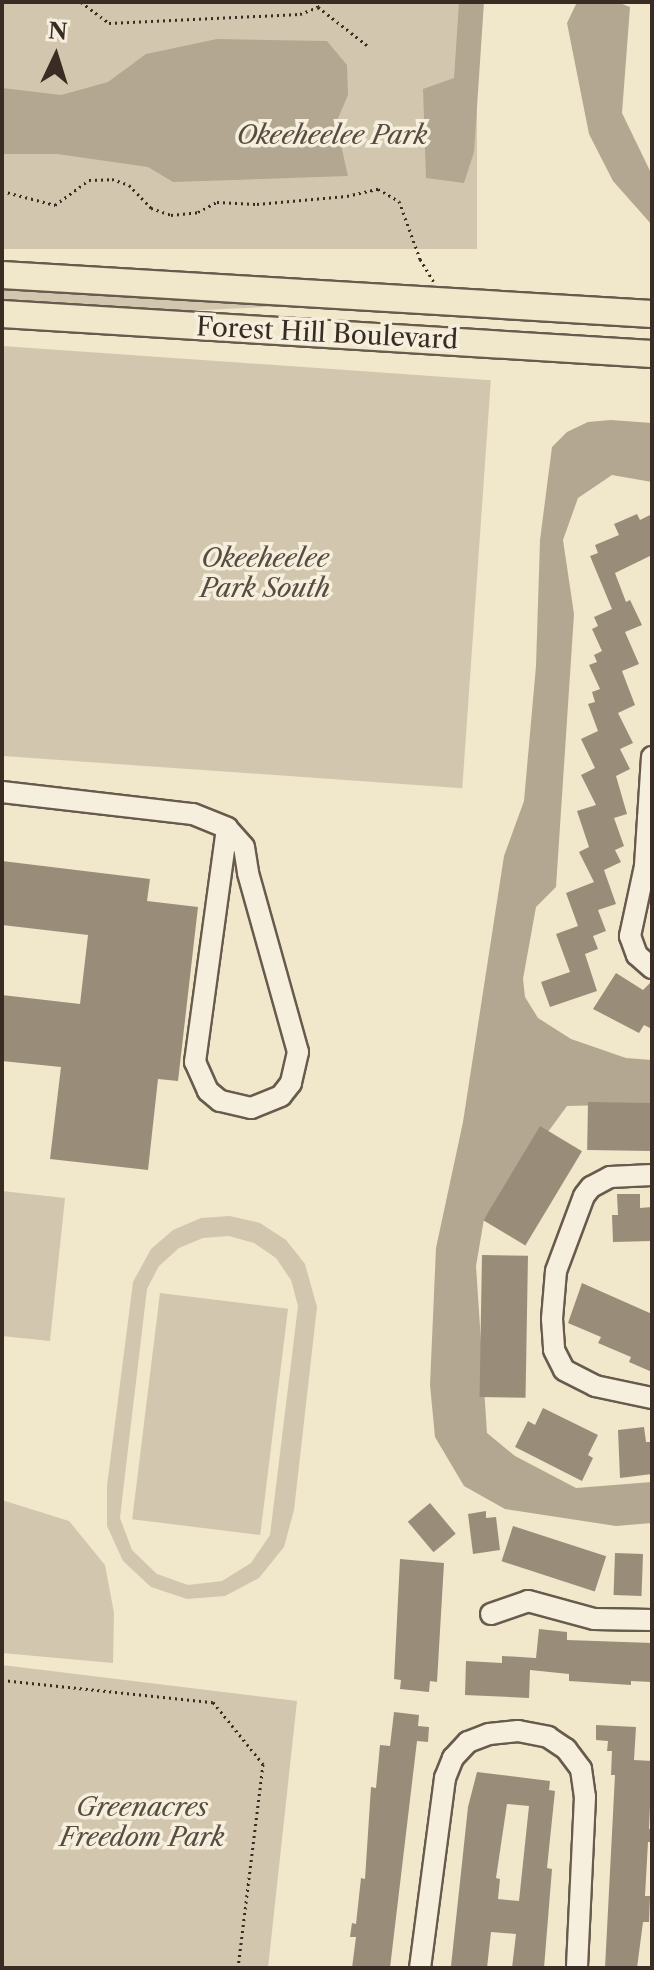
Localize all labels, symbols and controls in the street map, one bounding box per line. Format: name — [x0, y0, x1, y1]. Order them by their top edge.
north arrow — [16, 16, 96, 96]
text: N — [47, 17, 68, 46]
park label: Okeeheelee Park — [236, 120, 428, 152]
street label: Forest Hill Boulevard — [195, 312, 459, 356]
park label: Okeeheelee Park South — [200, 543, 330, 604]
park label: Greenacres Freedom Park — [60, 1792, 224, 1854]

